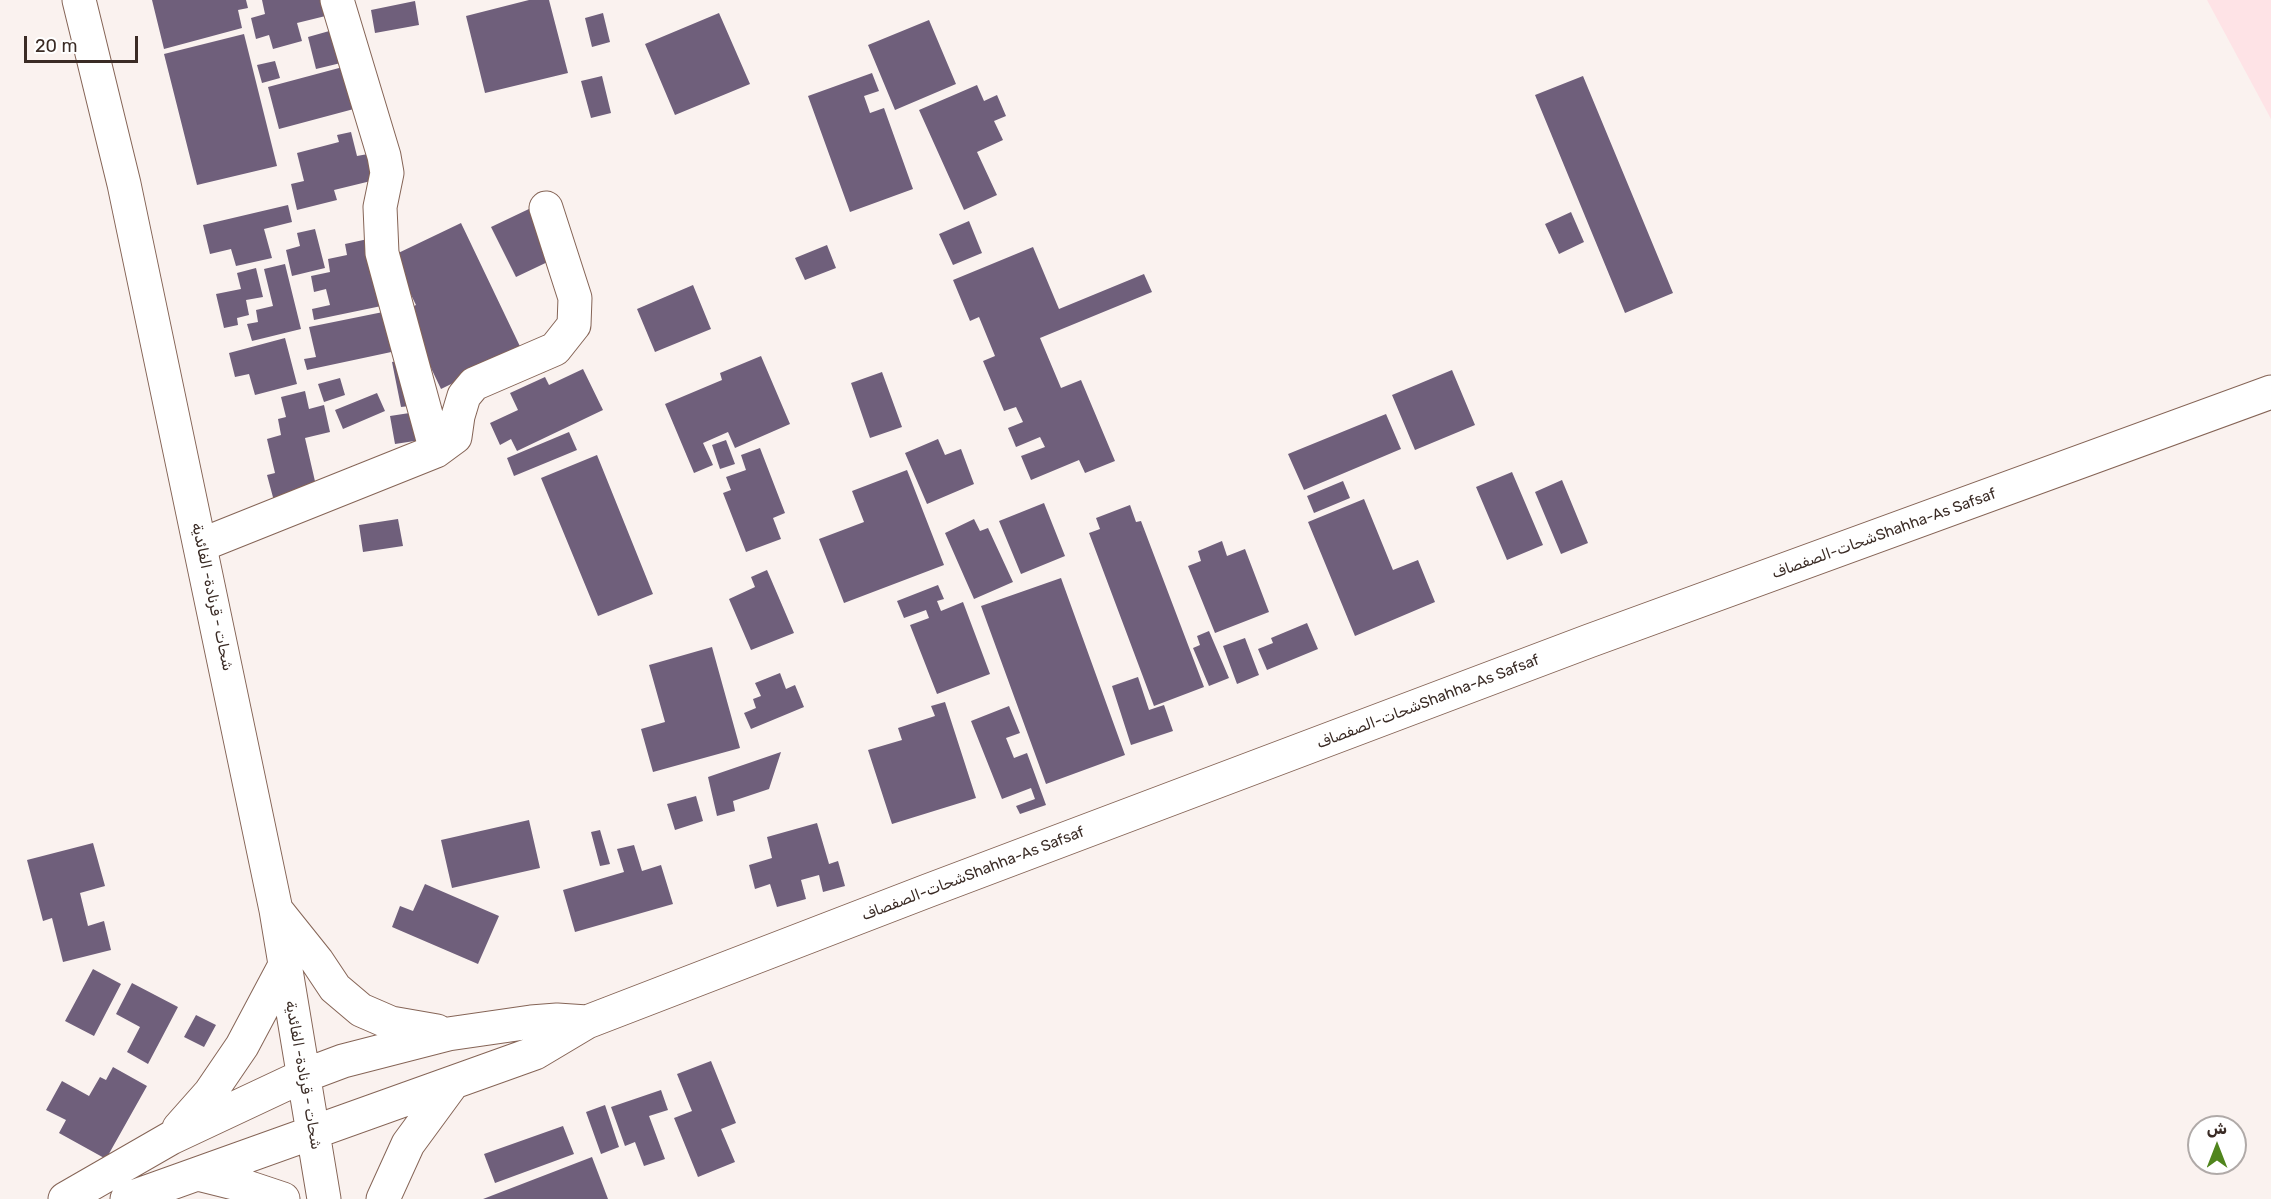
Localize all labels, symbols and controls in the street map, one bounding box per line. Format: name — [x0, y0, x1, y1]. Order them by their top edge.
scale bar — [27, 24, 141, 62]
text: 20 m — [35, 35, 77, 57]
street label: شحات-الصفصافShahha-As Safsaf — [1770, 485, 1998, 583]
street label: شحات - قرنادة- الفائدية — [187, 521, 237, 673]
street label: شحات-الصفصافShahha-As Safsaf — [1314, 651, 1542, 753]
street label: شحات-الصفصافShahha-As Safsaf — [859, 823, 1087, 925]
street label: شحات - قرنادة- الفائدية — [281, 999, 325, 1151]
north arrow — [2187, 1115, 2247, 1175]
text: ش — [2207, 1119, 2227, 1138]

